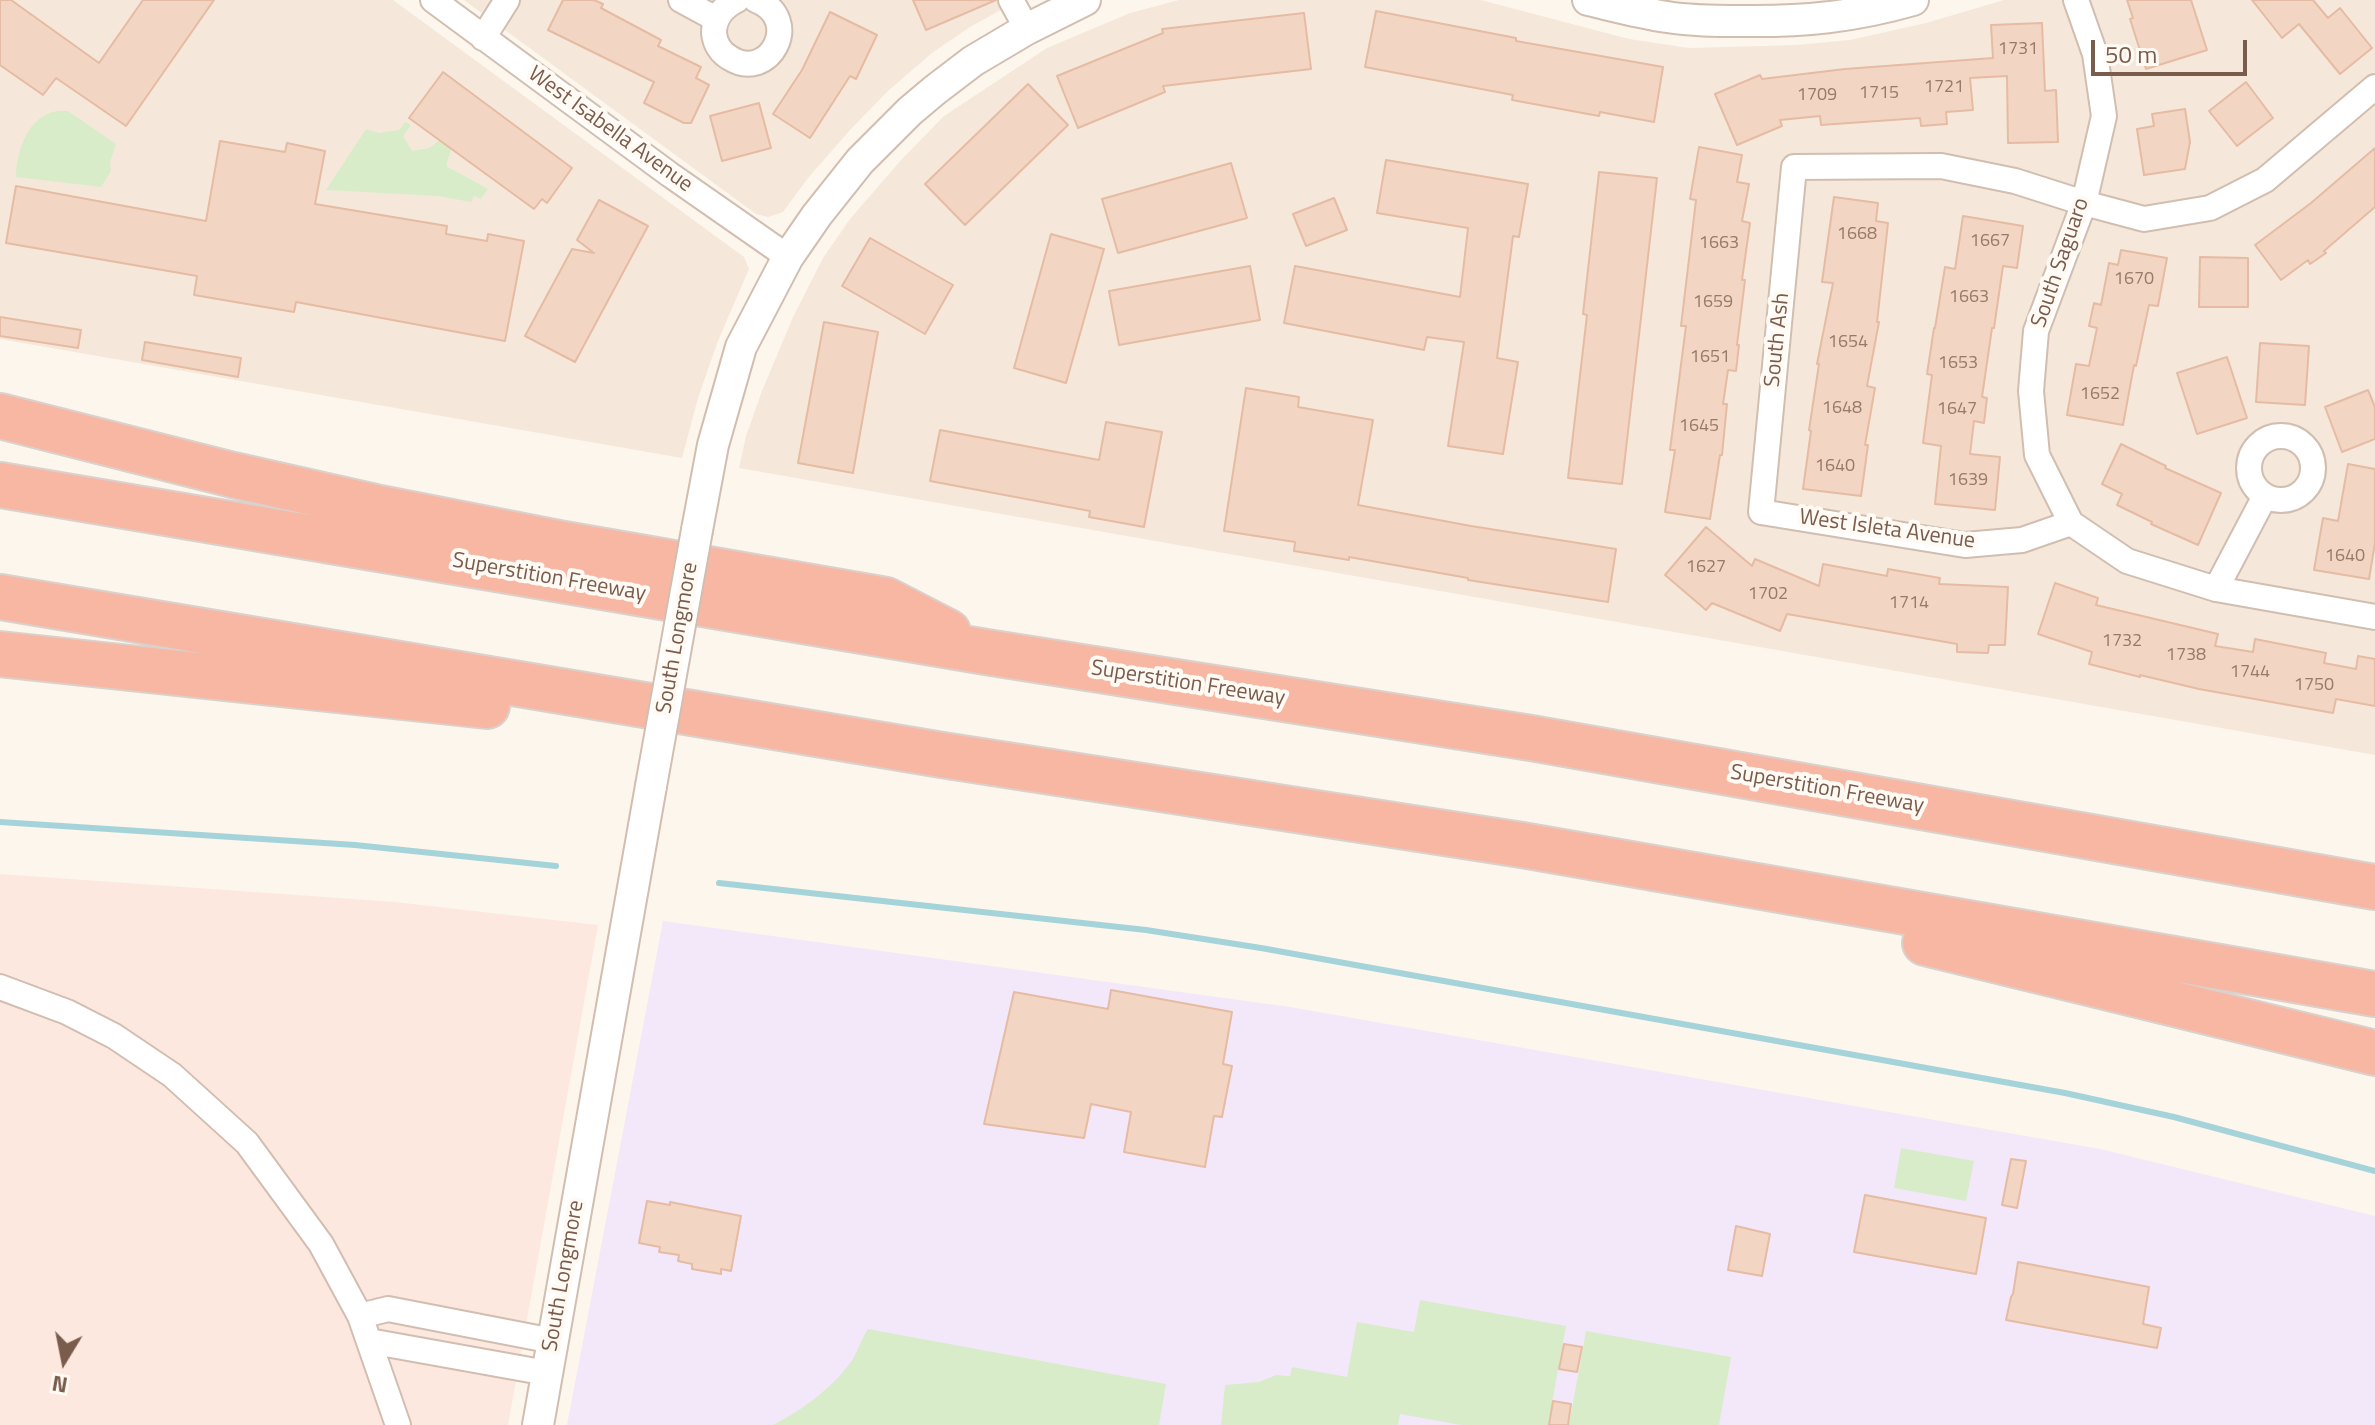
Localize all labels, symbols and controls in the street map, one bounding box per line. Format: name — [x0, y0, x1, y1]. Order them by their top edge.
scale bar — [2095, 24, 2251, 74]
text: 50 m — [2105, 36, 2157, 72]
house number: 1731 — [1998, 39, 2038, 61]
street label: West Isabella Avenue — [522, 61, 698, 199]
house number: 1721 — [1924, 77, 1964, 99]
house number: 1715 — [1859, 83, 1899, 105]
house number: 1709 — [1797, 85, 1837, 107]
street label: South Saguaro — [2026, 195, 2096, 331]
house number: 1668 — [1837, 224, 1877, 246]
house number: 1667 — [1970, 231, 2010, 253]
house number: 1663 — [1699, 233, 1739, 255]
house number: 1670 — [2114, 269, 2154, 291]
house number: 1663 — [1949, 287, 1989, 309]
house number: 1659 — [1693, 292, 1733, 314]
street label: South Ash — [1760, 292, 1796, 388]
house number: 1654 — [1828, 332, 1868, 354]
house number: 1651 — [1690, 347, 1730, 369]
house number: 1653 — [1938, 353, 1978, 375]
house number: 1652 — [2080, 384, 2120, 406]
house number: 1648 — [1822, 398, 1862, 420]
house number: 1647 — [1937, 399, 1977, 421]
house number: 1645 — [1679, 416, 1719, 438]
house number: 1640 — [1815, 456, 1855, 478]
house number: 1639 — [1948, 470, 1988, 492]
street label: West Isleta Avenue — [1797, 505, 1977, 555]
house number: 1640 — [2325, 546, 2365, 568]
street label: Superstition Freeway — [450, 548, 648, 608]
house number: 1627 — [1686, 557, 1726, 579]
street label: South Longmore — [652, 560, 704, 716]
house number: 1702 — [1748, 584, 1788, 606]
house number: 1714 — [1889, 593, 1929, 615]
house number: 1732 — [2102, 631, 2142, 653]
house number: 1738 — [2166, 645, 2206, 667]
street label: Superstition Freeway — [1089, 656, 1287, 712]
house number: 1744 — [2230, 662, 2270, 684]
house number: 1750 — [2294, 675, 2334, 697]
street label: Superstition Freeway — [1728, 760, 1926, 820]
street label: South Longmore — [538, 1198, 590, 1354]
north arrow — [24, 1321, 104, 1401]
text: N — [49, 1367, 70, 1403]

